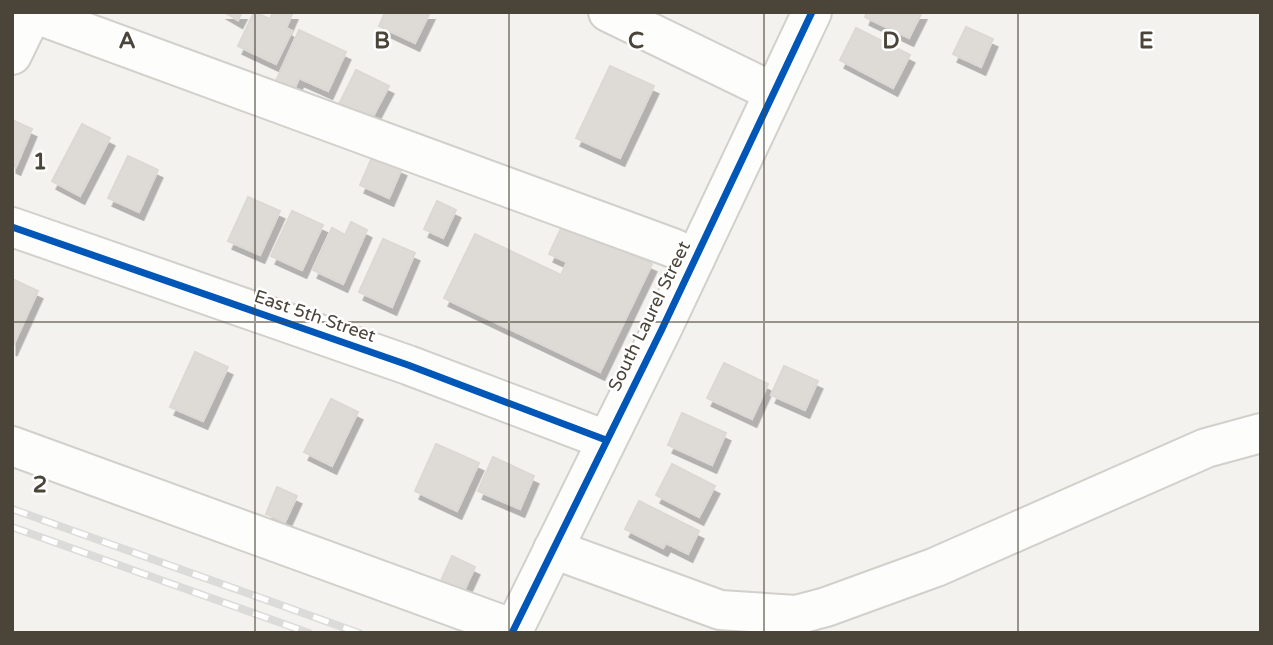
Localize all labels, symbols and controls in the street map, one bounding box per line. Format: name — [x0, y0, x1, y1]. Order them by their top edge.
text: A — [118, 27, 136, 55]
text: B — [374, 27, 390, 55]
text: C — [628, 27, 644, 55]
text: D — [882, 27, 900, 55]
text: E — [1139, 27, 1153, 55]
text: 1 — [33, 148, 47, 176]
street label: South Laurel Street — [603, 237, 695, 395]
street label: East 5th Street — [251, 285, 379, 347]
text: 2 — [33, 471, 47, 499]

